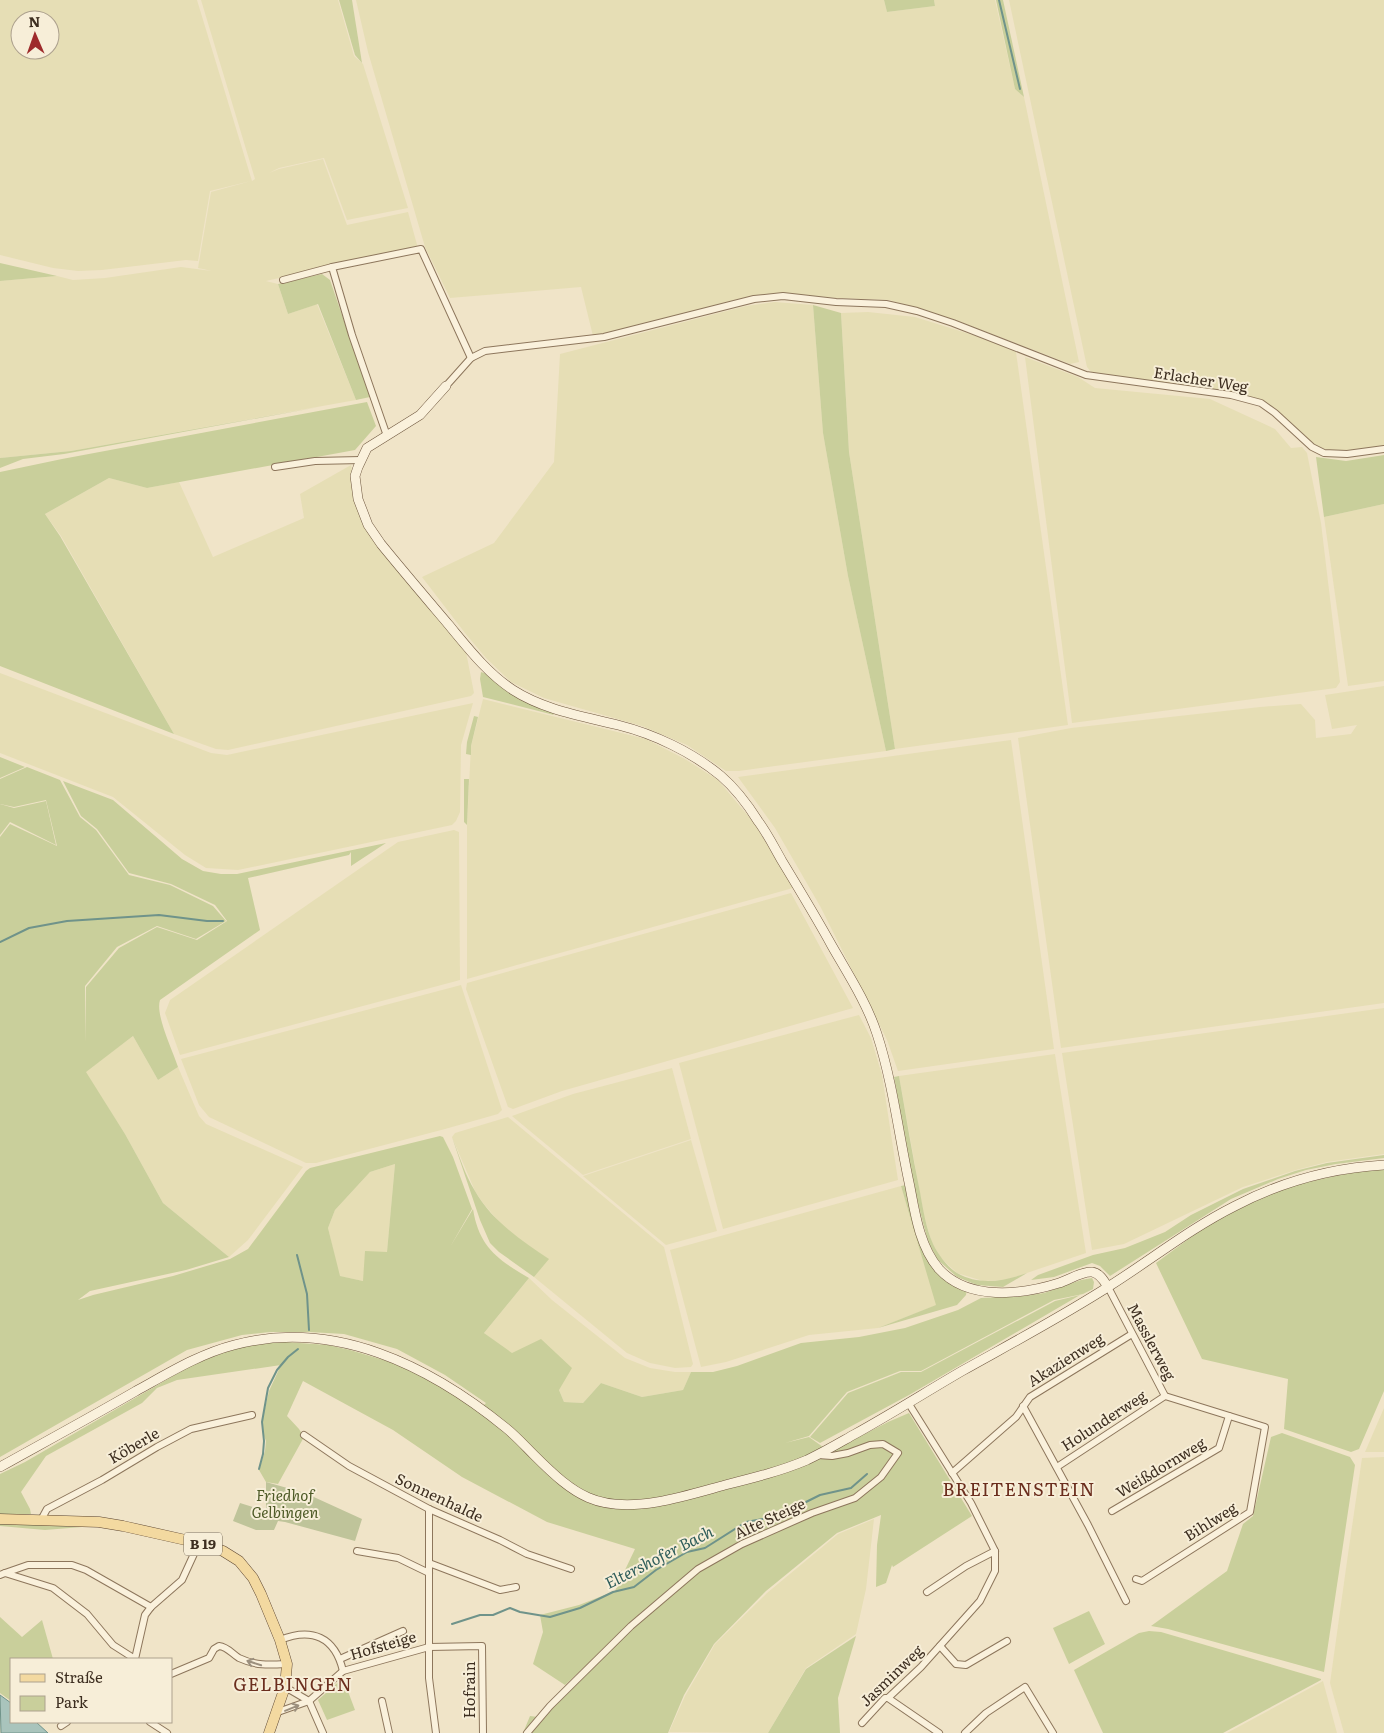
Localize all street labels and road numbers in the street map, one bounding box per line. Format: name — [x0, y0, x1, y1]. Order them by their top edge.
street label: Erlacher Weg — [1152, 360, 1251, 397]
street label: Masslerweg — [1122, 1299, 1183, 1385]
street label: Akazienweg — [1022, 1326, 1108, 1391]
street label: Holunderweg — [1056, 1383, 1151, 1456]
street label: Köberle — [103, 1421, 163, 1469]
street label: Weißdornweg — [1111, 1431, 1210, 1503]
street label: Sonnenhalde — [392, 1466, 488, 1527]
street label: Alte Steige — [730, 1491, 809, 1544]
street label: Bihlweg — [1179, 1495, 1242, 1546]
road number: B 19 — [184, 1532, 222, 1556]
street label: Hofsteige — [347, 1624, 419, 1665]
street label: Jasminweg — [854, 1638, 928, 1711]
street label: Hofrain — [457, 1661, 480, 1719]

